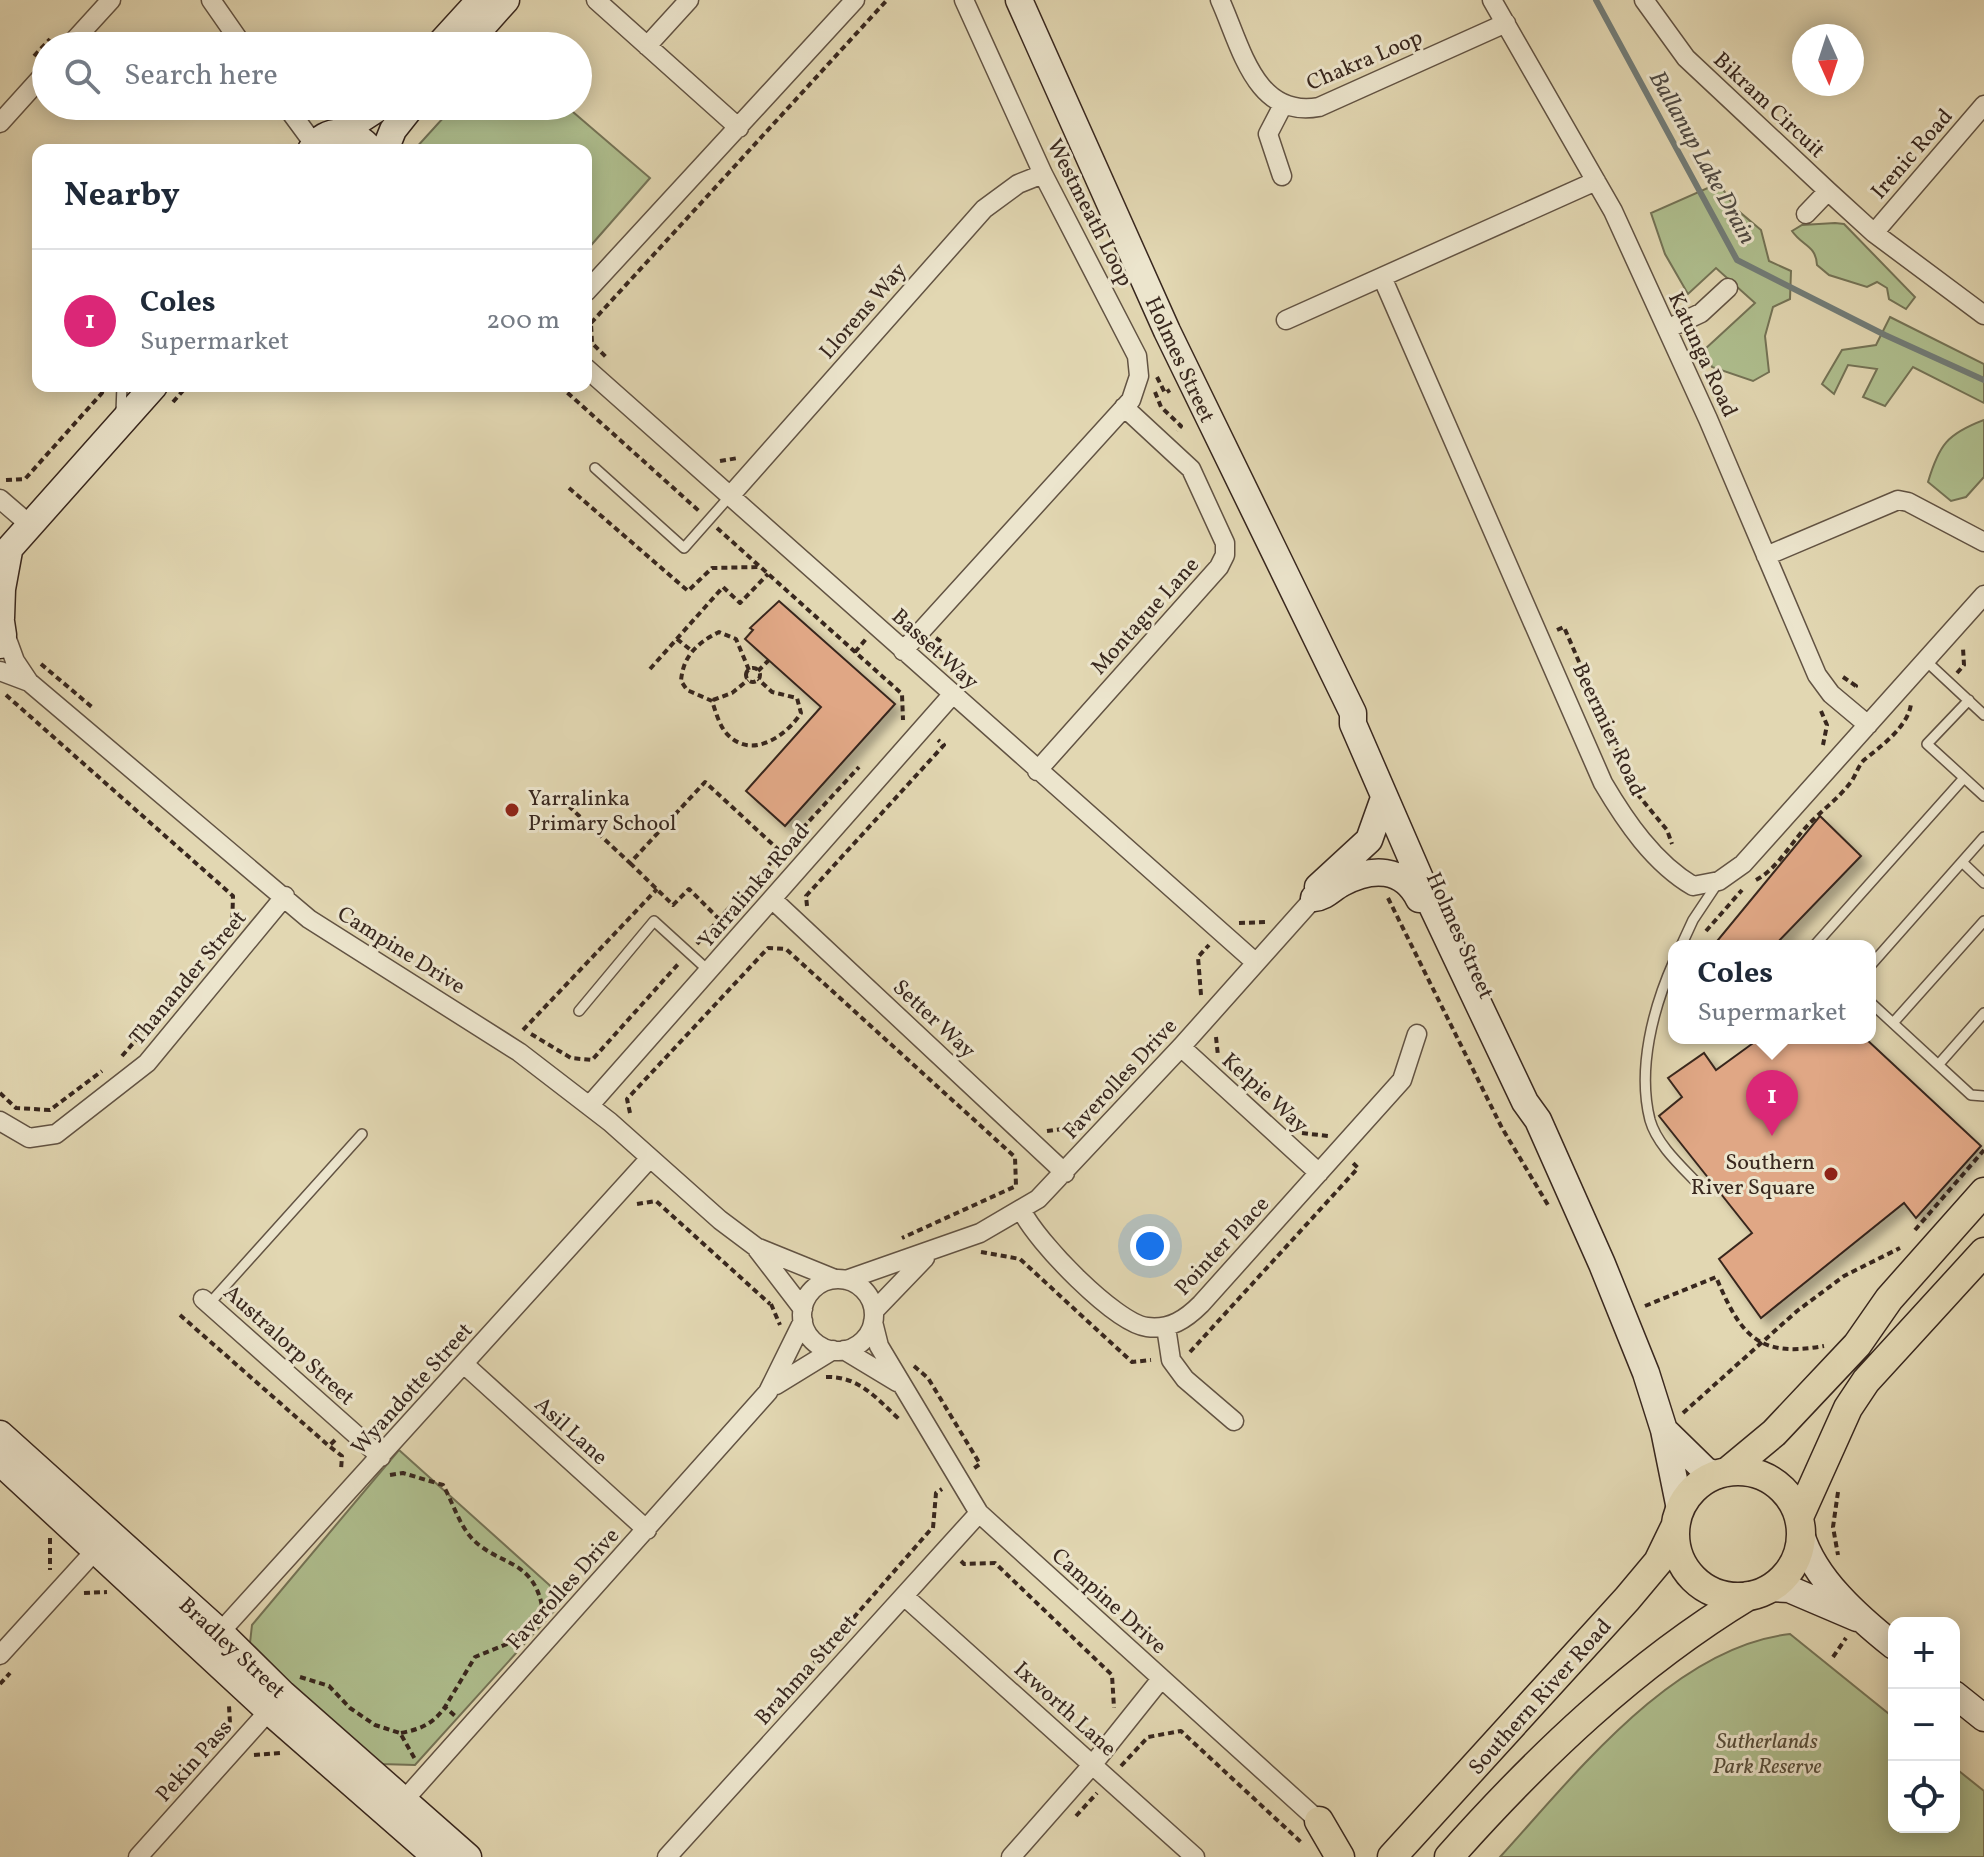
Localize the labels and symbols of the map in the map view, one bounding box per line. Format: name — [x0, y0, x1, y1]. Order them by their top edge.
street label: Chakra Loop — [1302, 23, 1428, 100]
north arrow — [1792, 24, 1864, 96]
street label: Bikram Circuit — [1705, 46, 1831, 166]
water label: Ballanup Lake Drain — [1639, 65, 1763, 251]
street label: Irenic Road — [1865, 103, 1961, 207]
street label: Westmeath Loop — [1038, 134, 1139, 292]
street label: Llorens Way — [813, 256, 915, 367]
street label: Katunga Road — [1659, 287, 1744, 423]
street label: Holmes Street — [1136, 292, 1222, 428]
street label: Montague Lane — [1085, 551, 1207, 682]
street label: Basset Way — [884, 602, 985, 698]
street label: Beermier Road — [1563, 658, 1652, 802]
place label: Yarralinka Primary School — [528, 784, 676, 840]
marker: Yarralinka Primary School — [503, 801, 521, 819]
street label: Yarralinka Road — [692, 818, 818, 956]
street label: Holmes Street — [1417, 868, 1501, 1005]
street label: Campine Drive — [331, 899, 471, 1003]
street label: Thanander Street — [123, 904, 255, 1053]
street label: Setter Way — [885, 973, 982, 1067]
street label: Faverolles Drive — [1057, 1012, 1185, 1147]
street label: Kelpie Way — [1214, 1046, 1315, 1141]
pin: 1 — [1746, 1070, 1798, 1136]
place label: Southern River Square — [1691, 1148, 1815, 1204]
marker: Southern River Square — [1822, 1165, 1840, 1183]
street label: Pointer Place — [1169, 1190, 1277, 1303]
your location — [1130, 1226, 1170, 1266]
street label: Australorp Street — [216, 1278, 361, 1413]
street label: Wyandotte Street — [345, 1316, 481, 1463]
street label: Asil Lane — [527, 1390, 614, 1473]
street label: Faverolles Drive — [500, 1522, 627, 1658]
street label: Campine Drive — [1044, 1542, 1173, 1662]
street label: Bradley Street — [171, 1591, 292, 1707]
street label: Brahma Street — [749, 1608, 865, 1733]
street label: Southern River Road — [1462, 1613, 1620, 1783]
street label: Ixworth Lane — [1006, 1655, 1123, 1765]
street label: Pekin Pass — [149, 1714, 240, 1810]
park label: Sutherlands Park Reserve — [1712, 1727, 1822, 1783]

